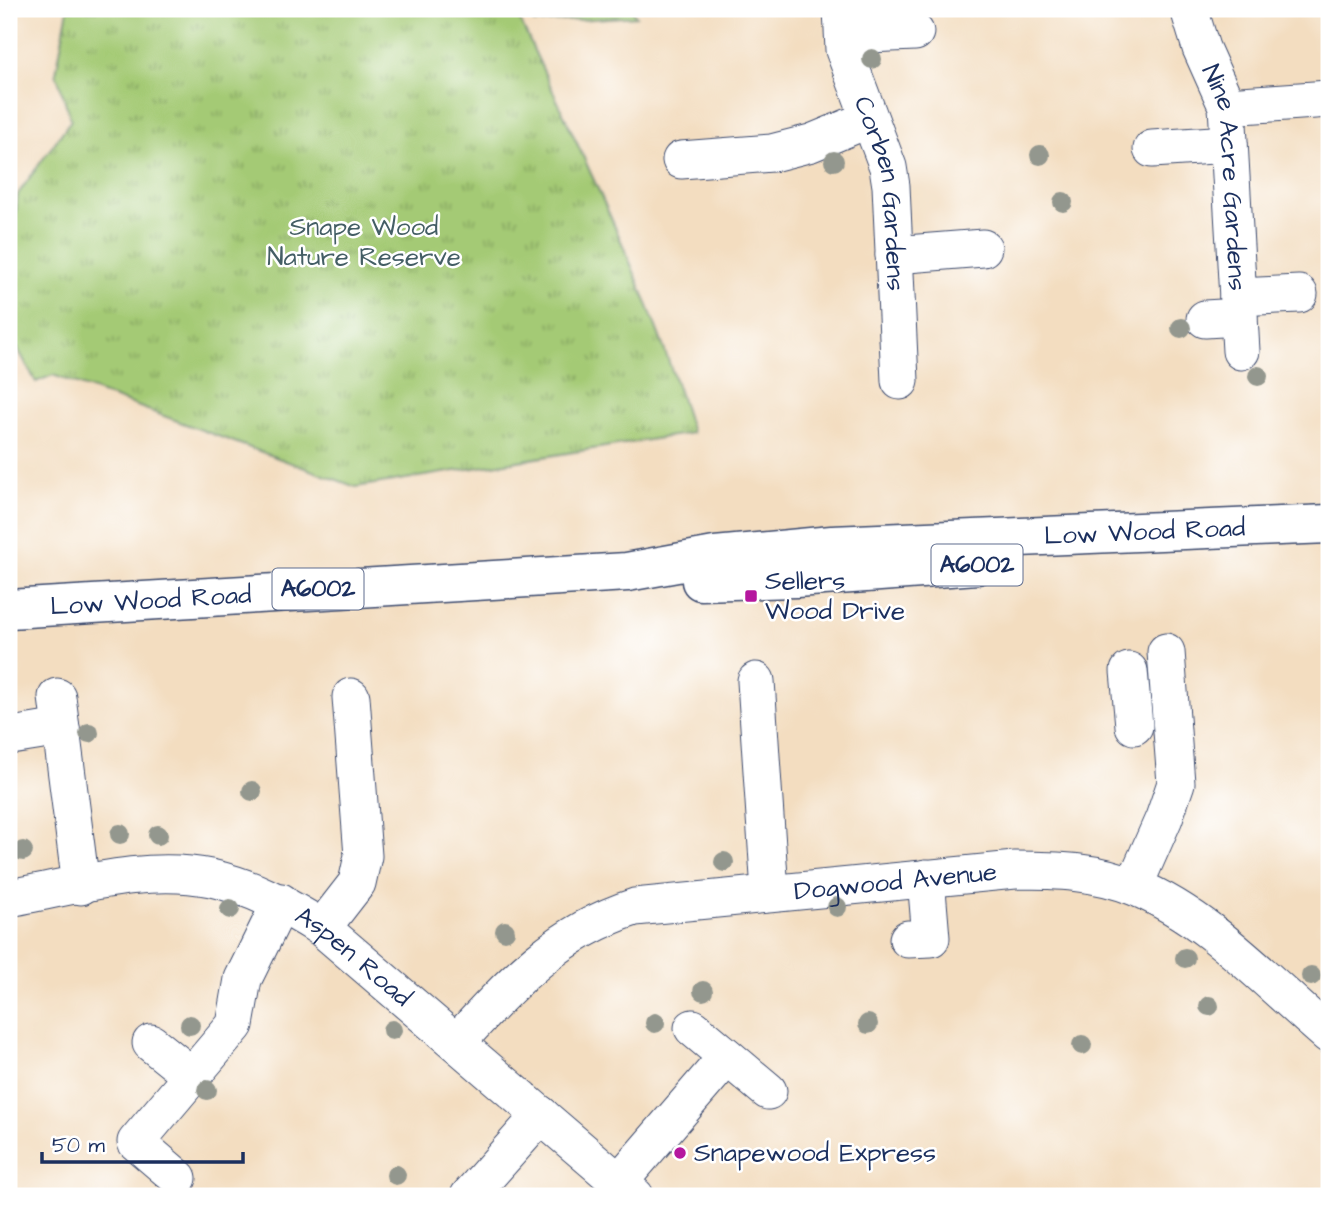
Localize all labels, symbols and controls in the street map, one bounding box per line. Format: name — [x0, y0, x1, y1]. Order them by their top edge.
street label: Nine Acre Gardens — [1193, 59, 1256, 292]
street label: Corben Gardens — [845, 91, 914, 292]
park label: Snape Wood Nature Reserve — [267, 209, 461, 275]
street label: Low Wood Road — [1043, 510, 1246, 554]
road number: A6002 — [932, 544, 1023, 586]
place label: Sellers Wood Drive — [765, 563, 905, 629]
road number: A6002 — [272, 568, 364, 610]
street label: Low Wood Road — [49, 577, 252, 624]
marker: Sellers Wood Drive — [743, 588, 759, 604]
street label: Dogwood Avenue — [792, 854, 998, 909]
street label: Aspen Road — [288, 898, 420, 1015]
scale bar — [42, 1121, 243, 1165]
text: 50 m — [52, 1131, 106, 1160]
place label: Snapewood Express — [694, 1135, 936, 1171]
marker: Snapewood Express — [672, 1145, 688, 1161]

